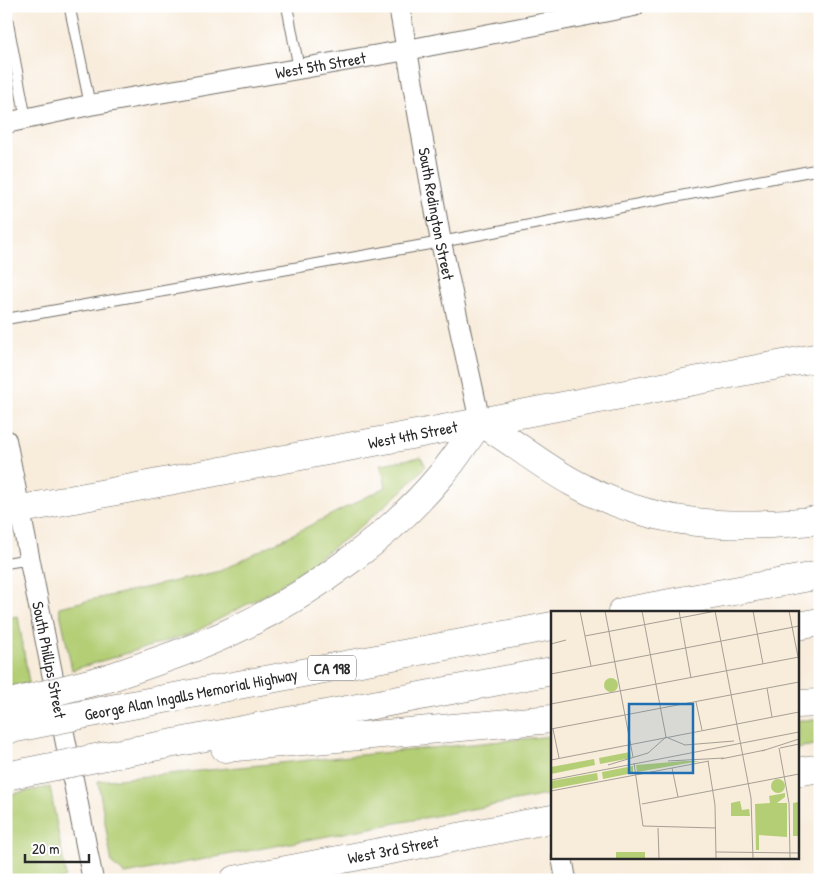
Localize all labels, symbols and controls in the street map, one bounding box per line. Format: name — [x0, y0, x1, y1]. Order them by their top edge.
street label: West 5th Street — [274, 46, 368, 84]
street label: South Redington Street — [413, 146, 460, 282]
street label: West 4th Street — [366, 415, 460, 454]
street label: South Phillips Street — [27, 599, 72, 721]
inset map — [551, 611, 798, 858]
road number: CA 198 — [308, 656, 356, 680]
street label: George Alan Ingalls Memorial Highway — [83, 662, 300, 725]
street label: West 3rd Street — [346, 830, 441, 869]
scale bar — [25, 831, 89, 863]
text: 20 m — [32, 838, 59, 859]

